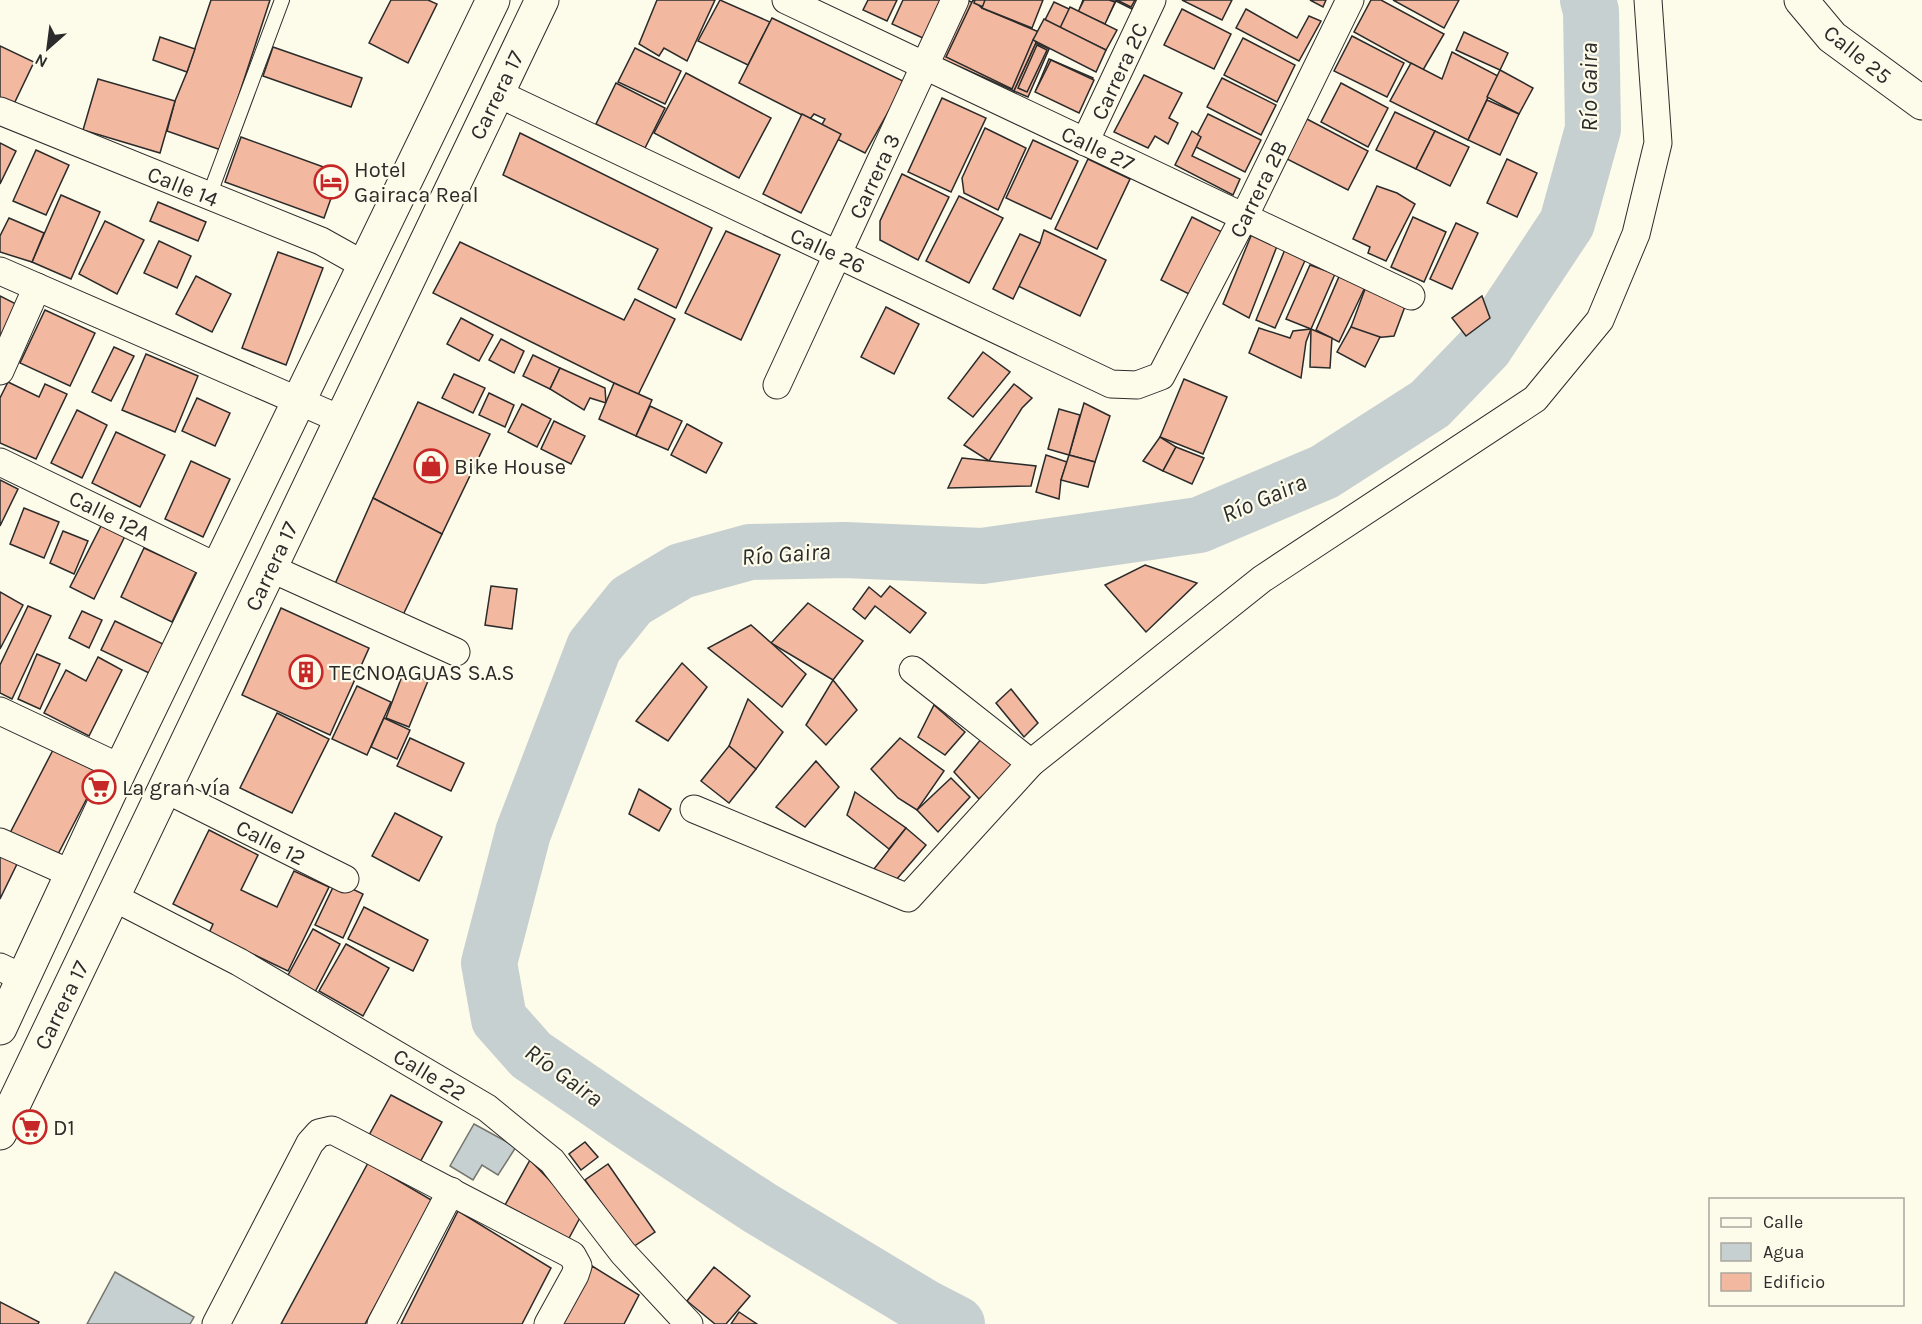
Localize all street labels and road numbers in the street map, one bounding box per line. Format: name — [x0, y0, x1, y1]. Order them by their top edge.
street label: Carrera 2C — [1086, 19, 1154, 124]
street label: Calle 25 — [1818, 20, 1896, 90]
street label: Carrera 17 — [464, 47, 530, 144]
street label: Calle 27 — [1057, 121, 1138, 177]
street label: Carrera 3 — [844, 130, 906, 223]
street label: Carrera 2B — [1224, 137, 1293, 242]
street label: Calle 14 — [143, 161, 222, 213]
street label: Calle 26 — [786, 222, 869, 280]
street label: Calle 12A — [65, 485, 155, 547]
street label: Carrera 17 — [240, 518, 304, 615]
street label: Calle 12 — [231, 814, 310, 871]
street label: Carrera 17 — [29, 957, 95, 1054]
street label: Calle 22 — [389, 1043, 470, 1107]

